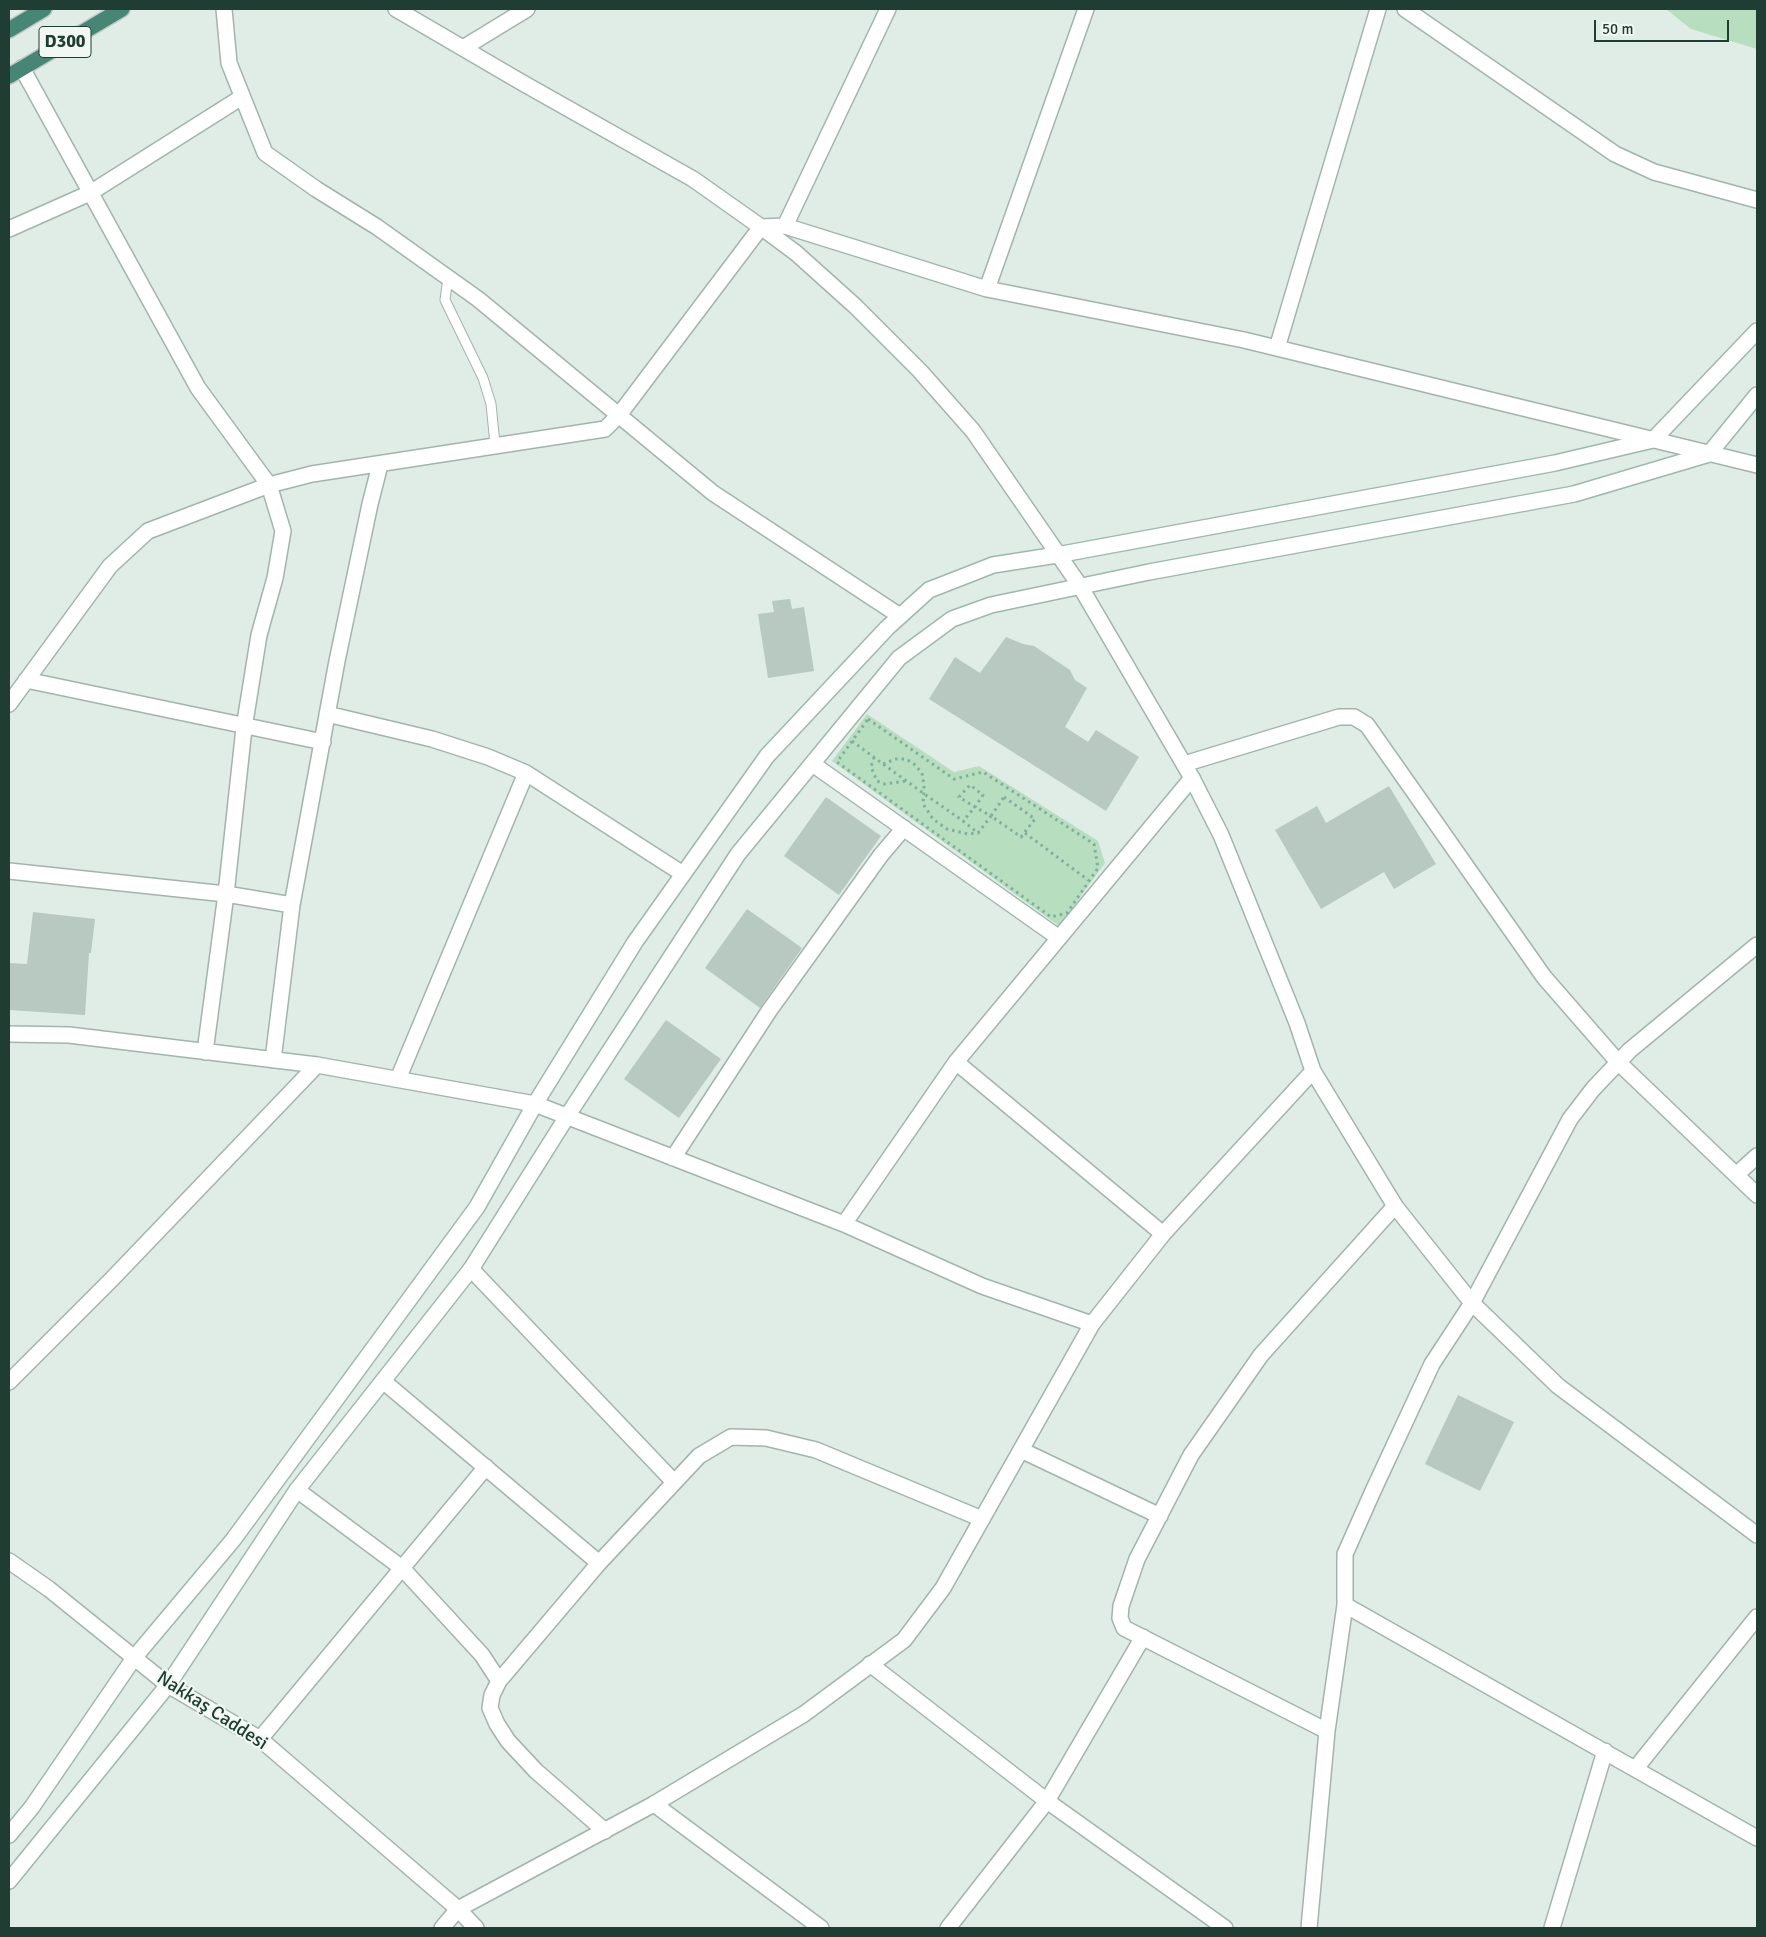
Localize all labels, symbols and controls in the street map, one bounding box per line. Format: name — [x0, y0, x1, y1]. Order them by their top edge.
scale bar — [1596, 10, 1731, 42]
text: 50 m — [1602, 20, 1633, 38]
road number: D300 — [39, 27, 91, 58]
street label: Nakkaş Caddesi — [152, 1667, 272, 1755]

